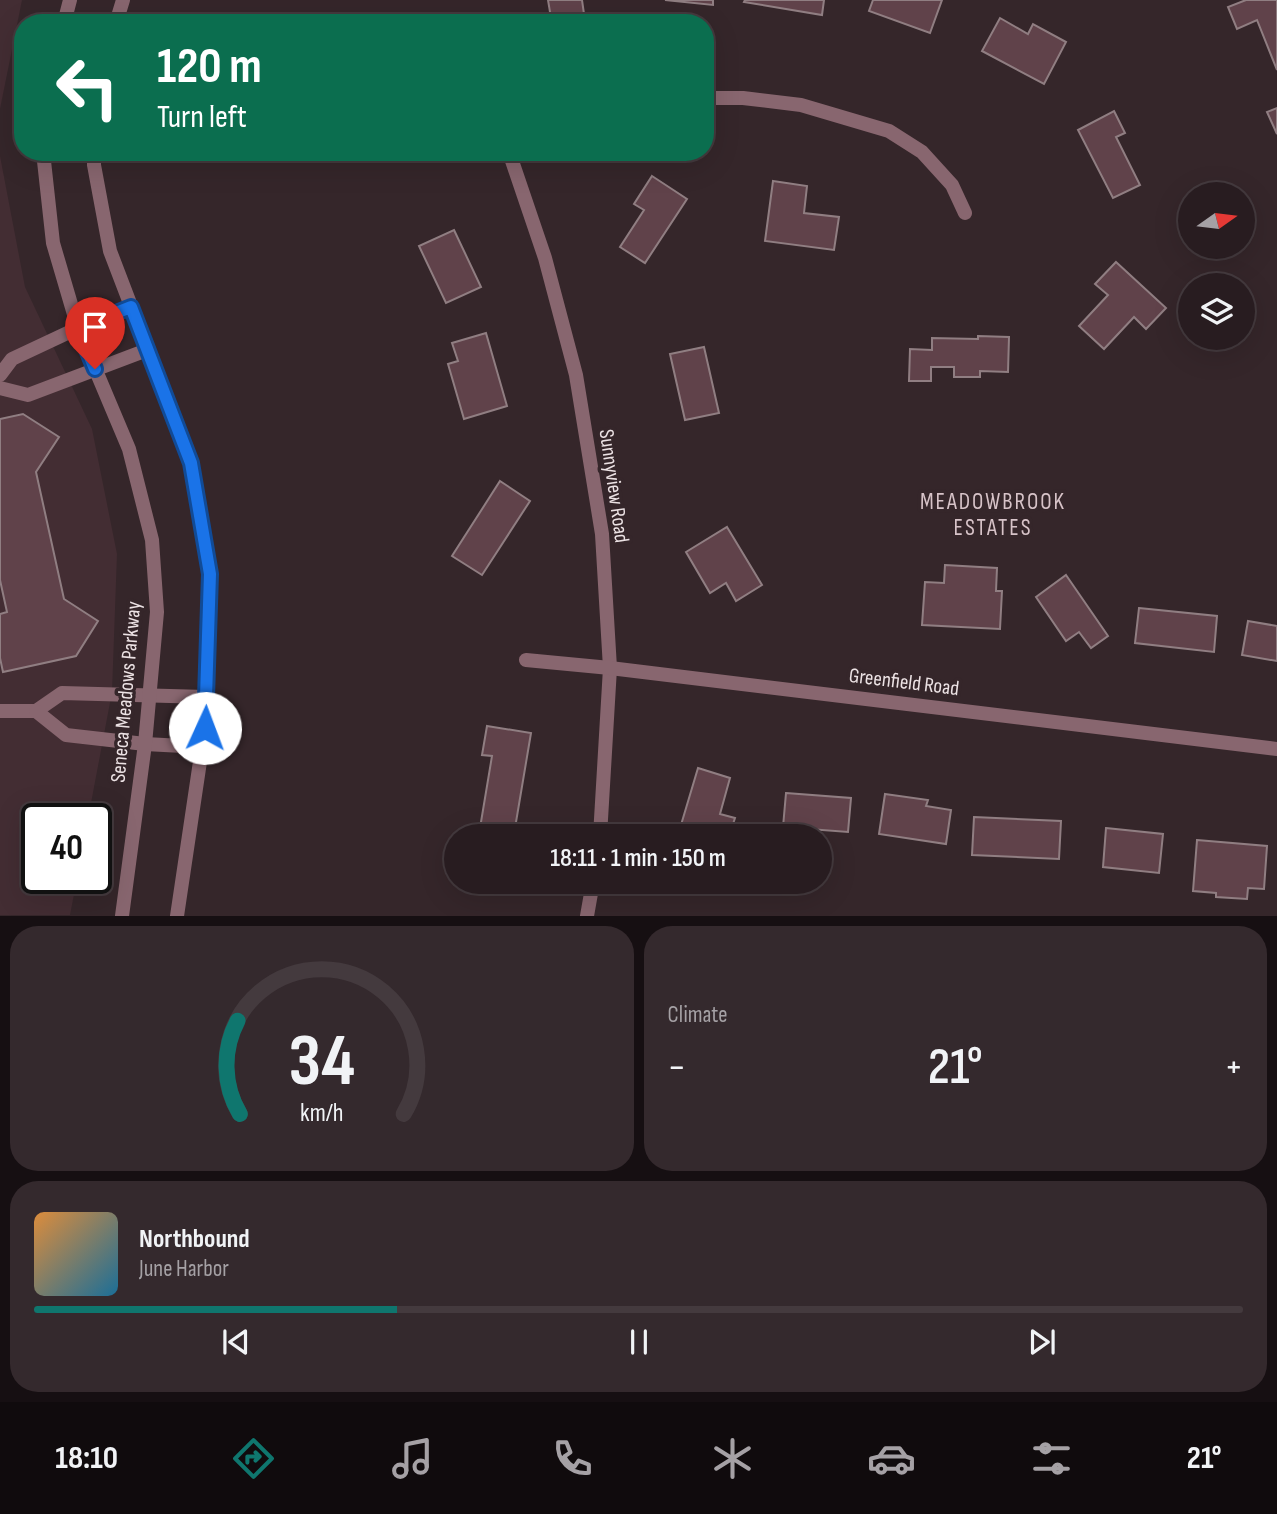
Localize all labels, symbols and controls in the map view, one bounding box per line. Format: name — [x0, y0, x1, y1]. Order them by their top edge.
text: 120 m — [157, 38, 262, 97]
icon: left — [42, 42, 133, 133]
text: Turn left — [157, 98, 247, 137]
north arrow — [1178, 182, 1255, 259]
map controls — [1178, 182, 1255, 350]
button: layers — [1178, 273, 1255, 350]
pin — [65, 297, 125, 369]
icon: arrive — [76, 308, 114, 346]
street label: Sunnyview Road — [594, 428, 634, 544]
district label: MEADOWBROOK ESTATES — [920, 488, 1066, 542]
street label: Seneca Meadows Parkway — [106, 600, 146, 784]
street label: Greenfield Road — [848, 663, 960, 701]
position arrow — [168, 691, 242, 765]
speed limit sign: 40 — [21, 803, 112, 894]
text: 18:11 · 1 min · 150 m — [550, 843, 726, 874]
text: Climate — [668, 1001, 727, 1029]
text: 34 — [288, 1019, 355, 1107]
text: 21° — [928, 1036, 983, 1099]
text: − — [668, 1045, 686, 1090]
text: + — [1224, 1045, 1243, 1090]
text: km/h — [300, 1098, 343, 1129]
text: Northbound — [139, 1224, 250, 1255]
text: June Harbor — [139, 1255, 229, 1283]
icon: previous — [217, 1323, 255, 1361]
icon: pause — [620, 1323, 658, 1361]
icon: next — [1023, 1323, 1061, 1361]
icon: directions — [229, 1434, 278, 1483]
icon: music — [388, 1434, 437, 1483]
icon: phone — [548, 1434, 597, 1483]
icon: climate — [708, 1434, 757, 1483]
icon: car — [867, 1434, 916, 1483]
icon: filters — [1027, 1434, 1076, 1483]
text: 18:10 — [55, 1439, 118, 1478]
text: 21° — [1187, 1439, 1222, 1478]

